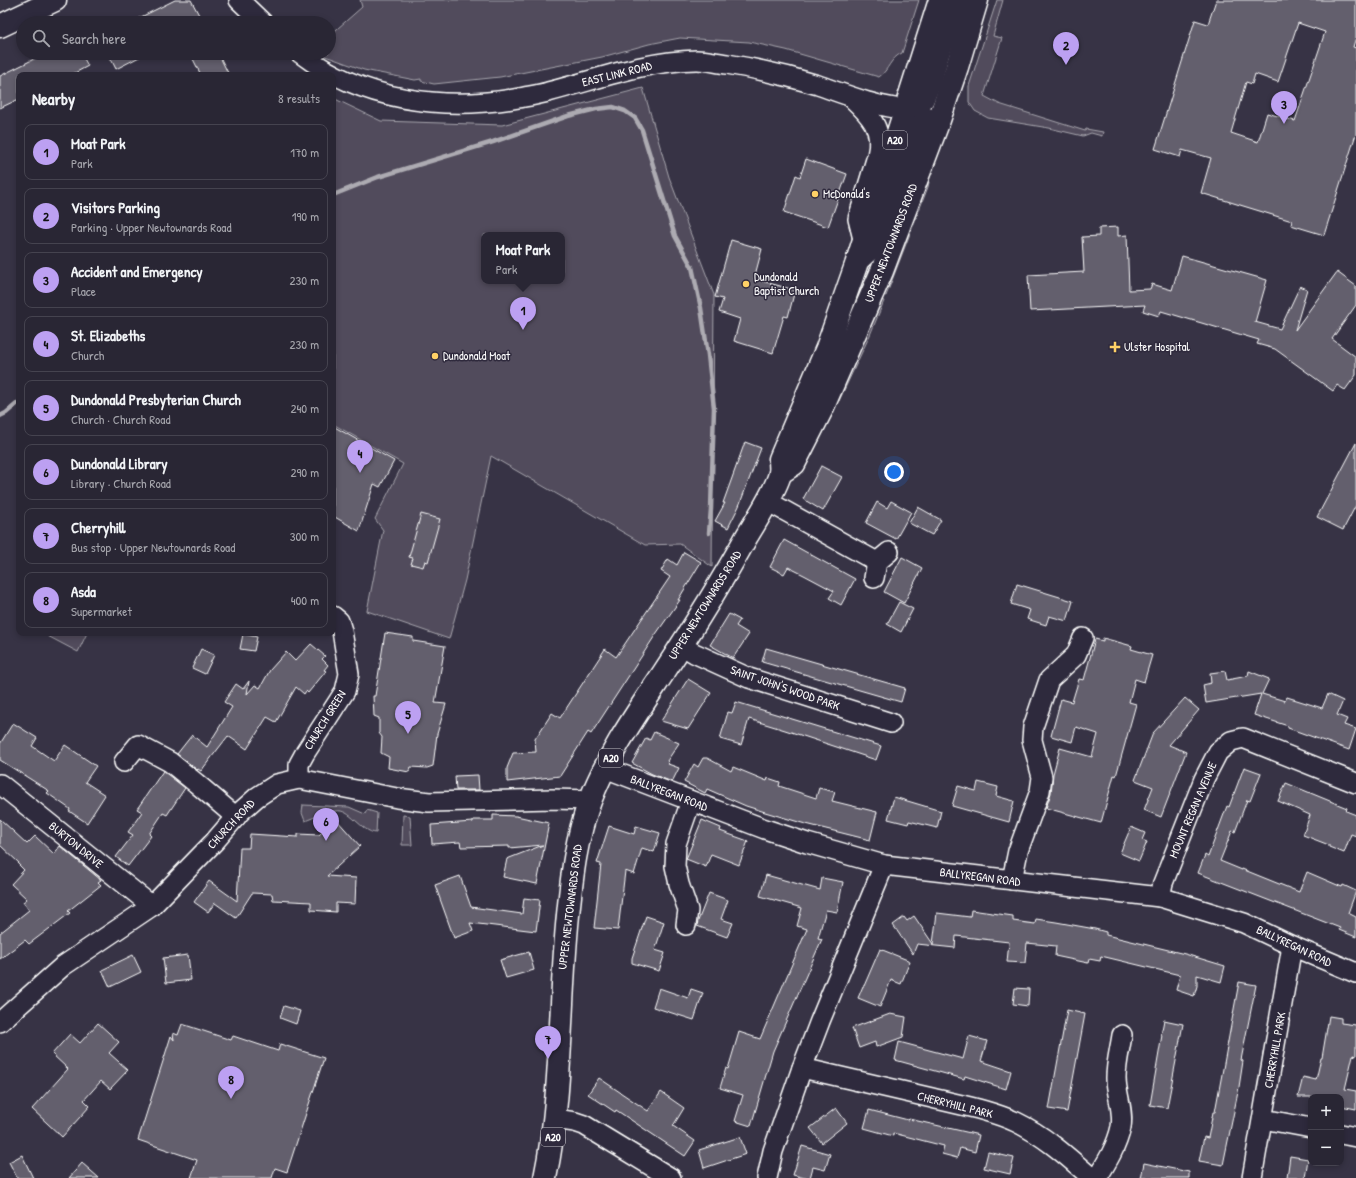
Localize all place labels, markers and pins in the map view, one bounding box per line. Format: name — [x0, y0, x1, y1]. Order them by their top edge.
pin: 2 — [1053, 32, 1079, 65]
pin: 3 — [1271, 91, 1297, 124]
place label: McDonald's — [823, 185, 870, 202]
marker: McDonald's — [810, 189, 820, 199]
place label: Dundonald Baptist Church — [754, 268, 819, 299]
marker: Dundonald Baptist Church — [741, 279, 751, 289]
pin: 1 — [510, 297, 536, 330]
place label: Ulster Hospital — [1124, 338, 1190, 355]
marker: Ulster Hospital — [1109, 341, 1121, 353]
place label: Dundonald Moat — [443, 347, 511, 364]
marker: Dundonald Moat — [430, 351, 440, 361]
pin: 4 — [347, 440, 373, 473]
pin: 5 — [395, 701, 421, 734]
pin: 6 — [313, 808, 339, 841]
pin: 7 — [535, 1026, 561, 1059]
pin: 8 — [218, 1066, 244, 1099]

